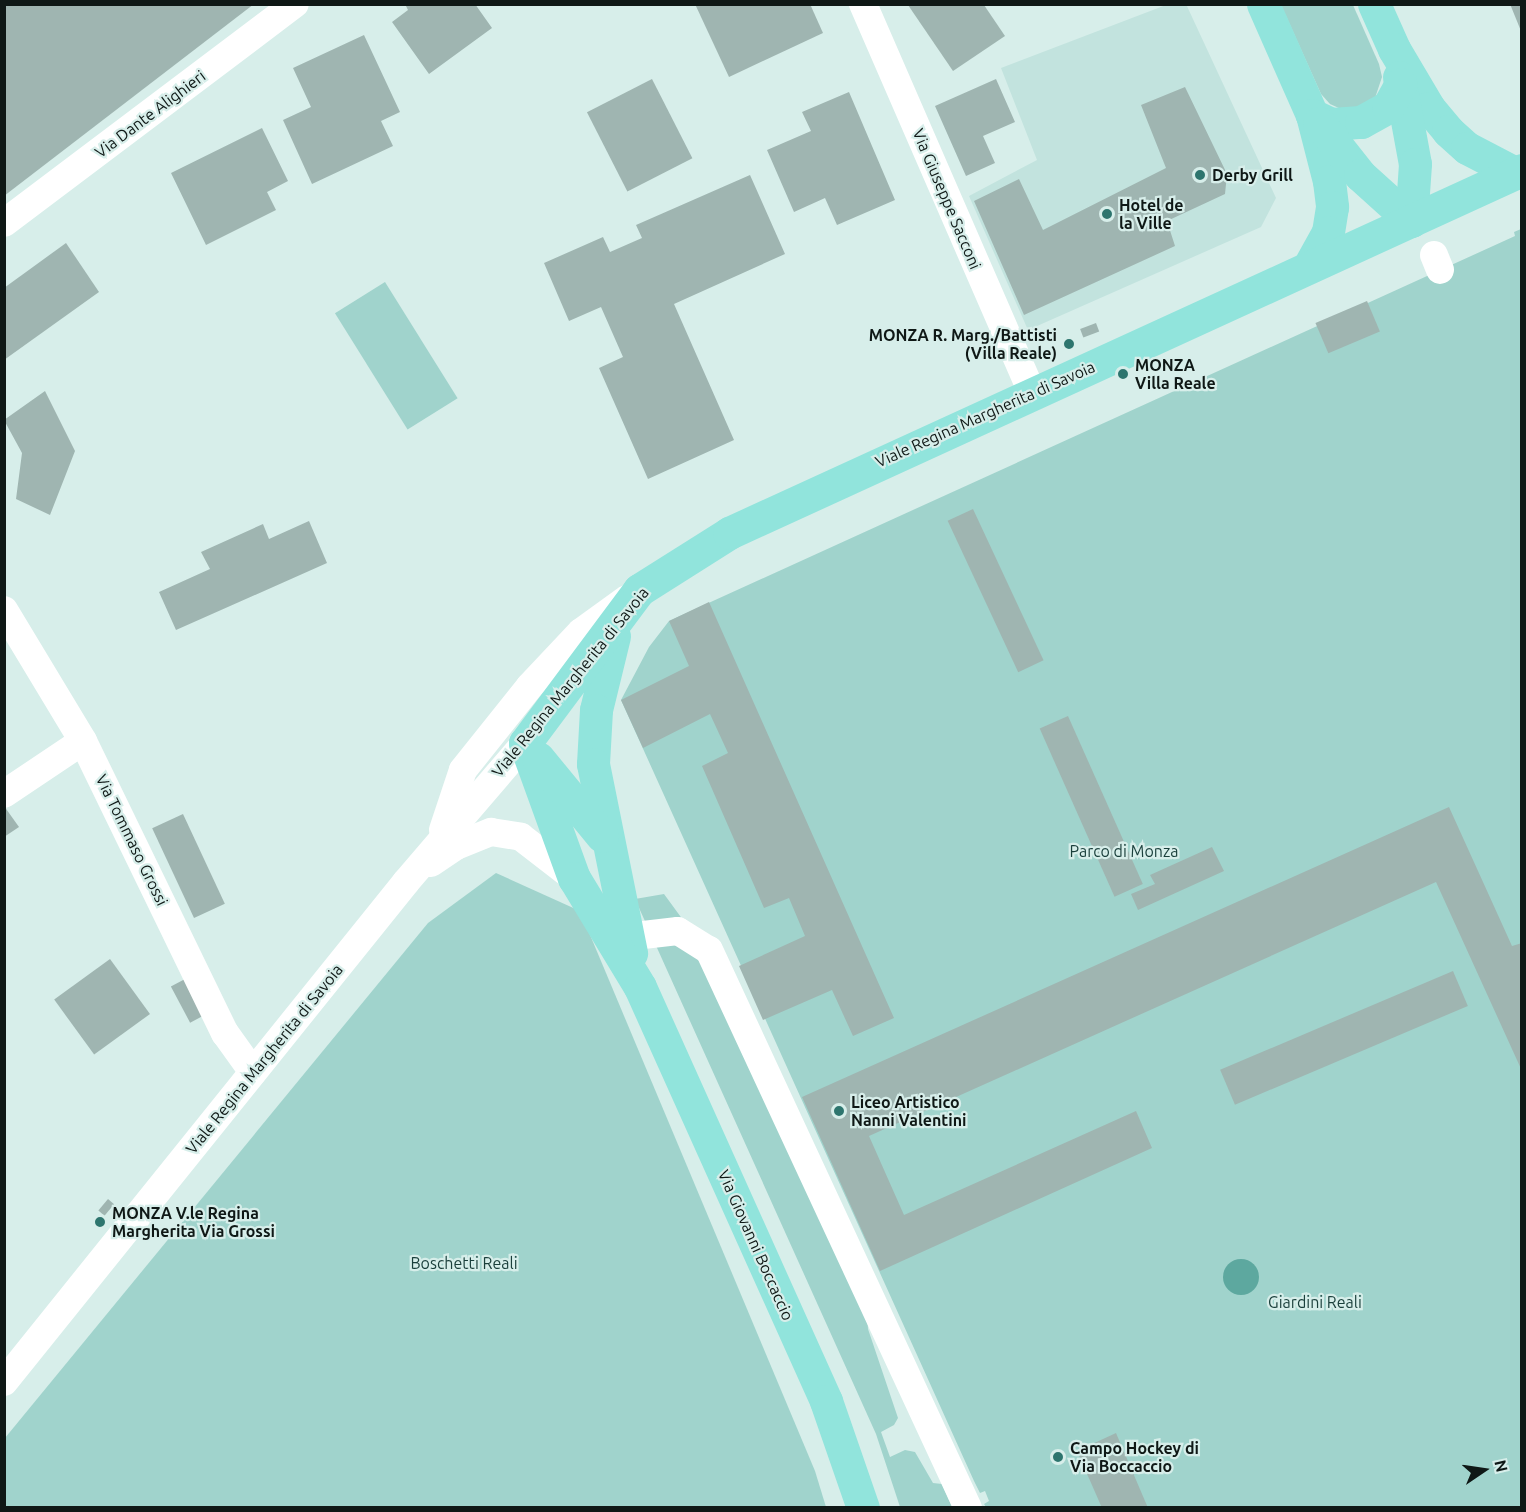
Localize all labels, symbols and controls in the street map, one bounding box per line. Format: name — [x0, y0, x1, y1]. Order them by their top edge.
street label: Via Dante Alighieri — [91, 66, 209, 162]
street label: Via Giuseppe Sacconi — [909, 126, 985, 272]
place label: Derby Grill — [1212, 165, 1293, 185]
marker: Derby Grill — [1193, 168, 1207, 182]
place label: Hotel de la Ville — [1119, 195, 1184, 233]
marker: Hotel de la Ville — [1100, 207, 1114, 221]
place label: MONZA R. Marg./Battisti (Villa Reale) — [869, 325, 1057, 363]
marker: MONZA R. Marg./Battisti (Villa Reale) — [1062, 337, 1076, 351]
place label: MONZA Villa Reale — [1135, 355, 1216, 393]
street label: Viale Regina Margherita di Savoia — [872, 357, 1098, 471]
marker: MONZA Villa Reale — [1116, 367, 1130, 381]
street label: Viale Regina Margherita di Savoia — [487, 583, 653, 781]
street label: Via Tommaso Grossi — [92, 771, 172, 909]
park label: Parco di Monza — [1070, 841, 1178, 861]
street label: Viale Regina Margherita di Savoia — [181, 960, 347, 1158]
place label: Liceo Artistico Nanni Valentini — [851, 1092, 966, 1130]
marker: Liceo Artistico Nanni Valentini — [832, 1104, 846, 1118]
street label: Via Giovanni Boccaccio — [714, 1167, 798, 1323]
place label: MONZA V.le Regina Margherita Via Grossi — [112, 1203, 275, 1241]
marker: MONZA V.le Regina Margherita Via Grossi — [93, 1215, 107, 1229]
park label: Boschetti Reali — [410, 1253, 518, 1273]
park label: Giardini Reali — [1268, 1292, 1362, 1312]
place label: Campo Hockey di Via Boccaccio — [1070, 1438, 1199, 1476]
north arrow — [1454, 1440, 1514, 1500]
marker: Campo Hockey di Via Boccaccio — [1051, 1450, 1065, 1464]
text: N — [1491, 1458, 1512, 1474]

